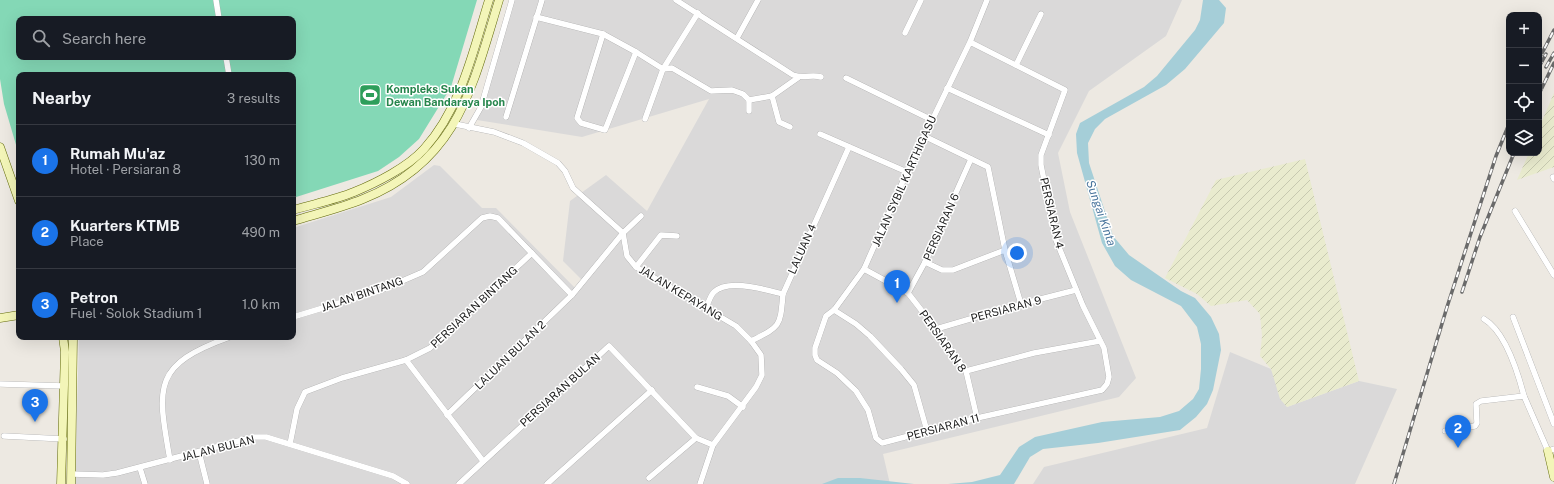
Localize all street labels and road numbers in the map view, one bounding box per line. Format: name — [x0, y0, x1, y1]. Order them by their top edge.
street label: JALAN SYBIL KARTHIGASU — [870, 114, 938, 248]
street label: PERSIARAN 4 — [1038, 176, 1066, 250]
street label: PERSIARAN 6 — [921, 191, 961, 263]
street label: LALUAN 4 — [786, 222, 818, 276]
street label: JALAN KEPAYANG — [637, 263, 725, 323]
street label: PERSIARAN BINTANG — [428, 264, 520, 350]
street label: JALAN BINTANG — [320, 274, 404, 314]
street label: PERSIARAN 9 — [969, 294, 1043, 324]
street label: PERSIARAN 8 — [917, 308, 969, 374]
street label: LALUAN BULAN 2 — [472, 318, 548, 392]
street label: PERSIARAN BULAN — [518, 351, 602, 429]
street label: PERSIARAN 11 — [905, 412, 981, 442]
street label: JALAN BULAN — [180, 433, 256, 463]

